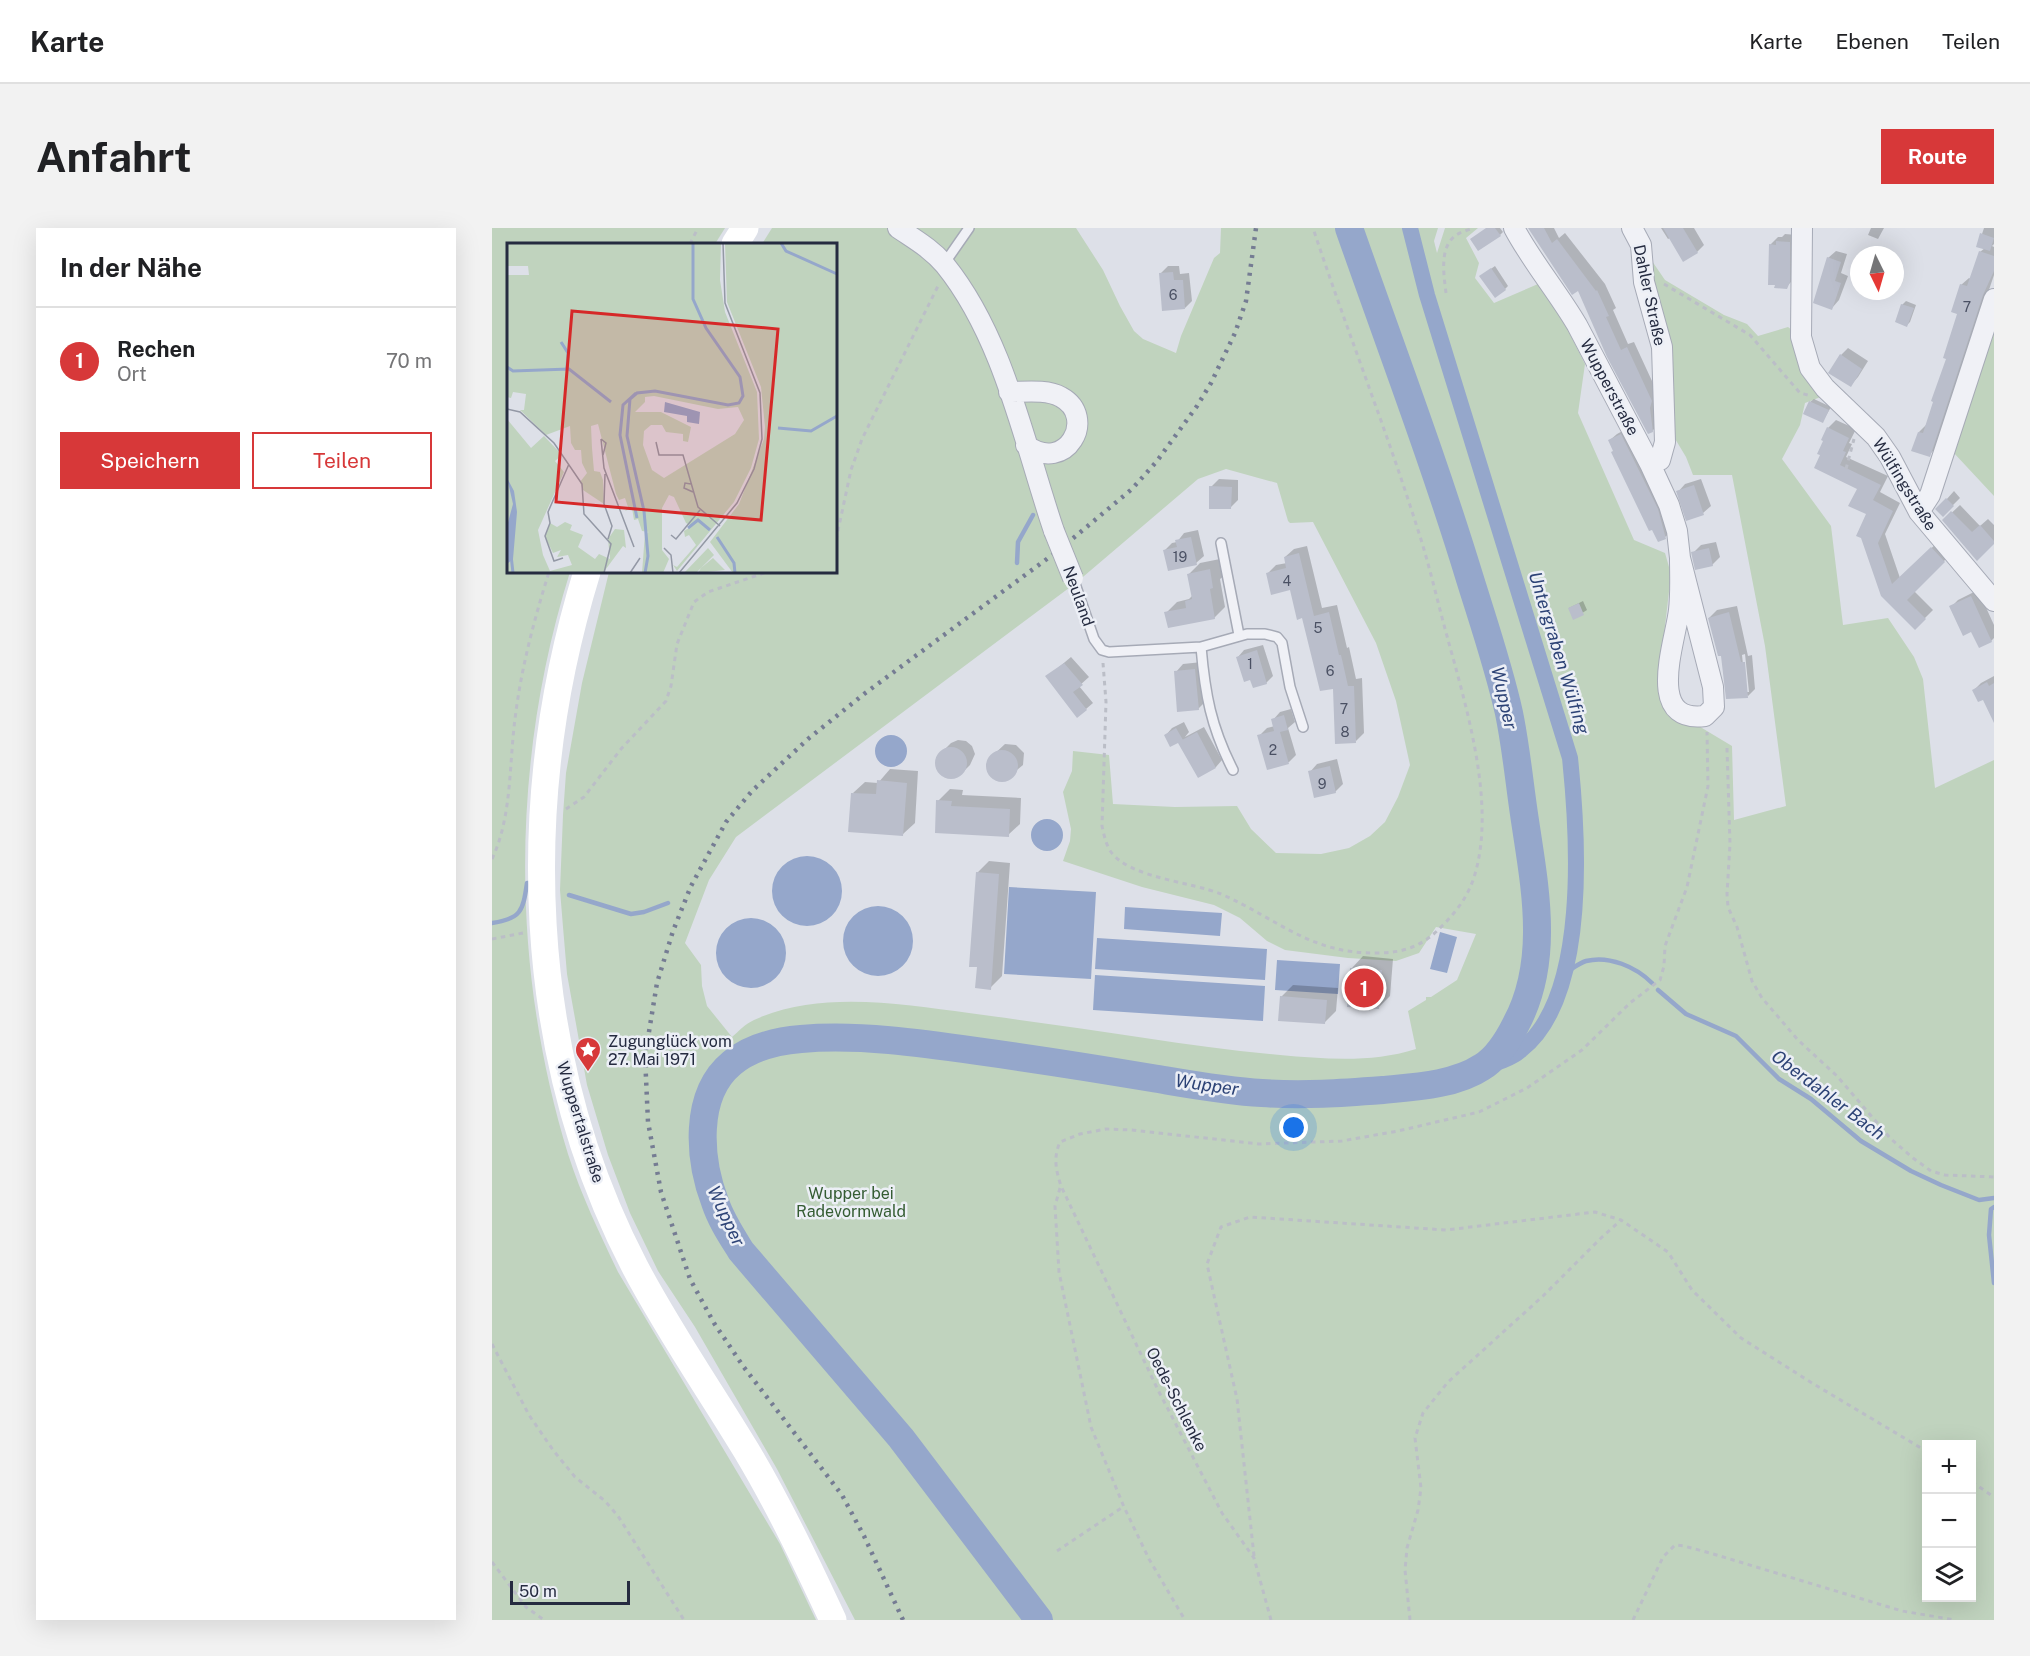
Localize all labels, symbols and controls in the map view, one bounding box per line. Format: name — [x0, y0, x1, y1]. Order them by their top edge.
text: Karte — [30, 25, 104, 58]
text: Karte — [1749, 29, 1803, 54]
text: Ebenen — [1836, 29, 1909, 54]
text: Teilen — [1942, 29, 2000, 54]
button: Route — [1881, 129, 1994, 184]
text: Anfahrt — [36, 132, 192, 181]
inset map — [507, 243, 837, 573]
street label: Dahler Straße — [1630, 243, 1669, 347]
north arrow — [1850, 246, 1904, 300]
text: In der Nähe — [60, 252, 202, 283]
house number: 6 — [1169, 287, 1178, 303]
house number: 7 — [1963, 299, 1971, 315]
text: Rechen — [117, 336, 195, 362]
street label: Wupperstraße — [1576, 336, 1643, 439]
text: 1 — [75, 349, 84, 373]
text: 70 m — [386, 349, 432, 373]
text: Ort — [117, 362, 147, 386]
button: Speichern — [60, 432, 240, 489]
button: Teilen — [252, 432, 432, 489]
street label: Wülfingstraße — [1869, 434, 1941, 534]
house number: 19 — [1173, 549, 1187, 565]
street label: Neuland — [1059, 563, 1098, 629]
water label: Untergraben Wülfing — [1525, 569, 1594, 737]
house number: 4 — [1283, 573, 1292, 589]
house number: 5 — [1314, 620, 1323, 636]
house number: 1 — [1247, 656, 1253, 672]
house number: 6 — [1326, 663, 1335, 679]
water label: Wupper — [1487, 664, 1522, 732]
house number: 7 — [1340, 701, 1348, 717]
house number: 8 — [1340, 724, 1350, 740]
house number: 2 — [1269, 742, 1277, 758]
house number: 9 — [1318, 776, 1327, 792]
pin: 1 — [1344, 966, 1384, 1011]
place label: Zugunglück vom 27. Mai 1971 — [608, 1032, 732, 1069]
place icon: Zugunglück vom 27. Mai 1971 — [573, 1035, 603, 1073]
water label: Oberdahler Bach — [1768, 1045, 1889, 1144]
street label: Wuppertalstraße — [553, 1059, 608, 1185]
water label: Wupper — [1174, 1070, 1240, 1099]
your location — [1279, 1113, 1308, 1142]
water label: Wupper — [703, 1182, 750, 1249]
park label: Wupper bei Radevormwald — [796, 1184, 906, 1221]
street label: Oede-Schlenke — [1142, 1344, 1211, 1454]
map controls — [1922, 1440, 1976, 1602]
button: + — [1922, 1440, 1976, 1494]
button: − — [1922, 1494, 1976, 1548]
button: layers — [1922, 1548, 1976, 1602]
scale bar — [510, 1578, 630, 1606]
text: 50 m — [519, 1582, 557, 1601]

